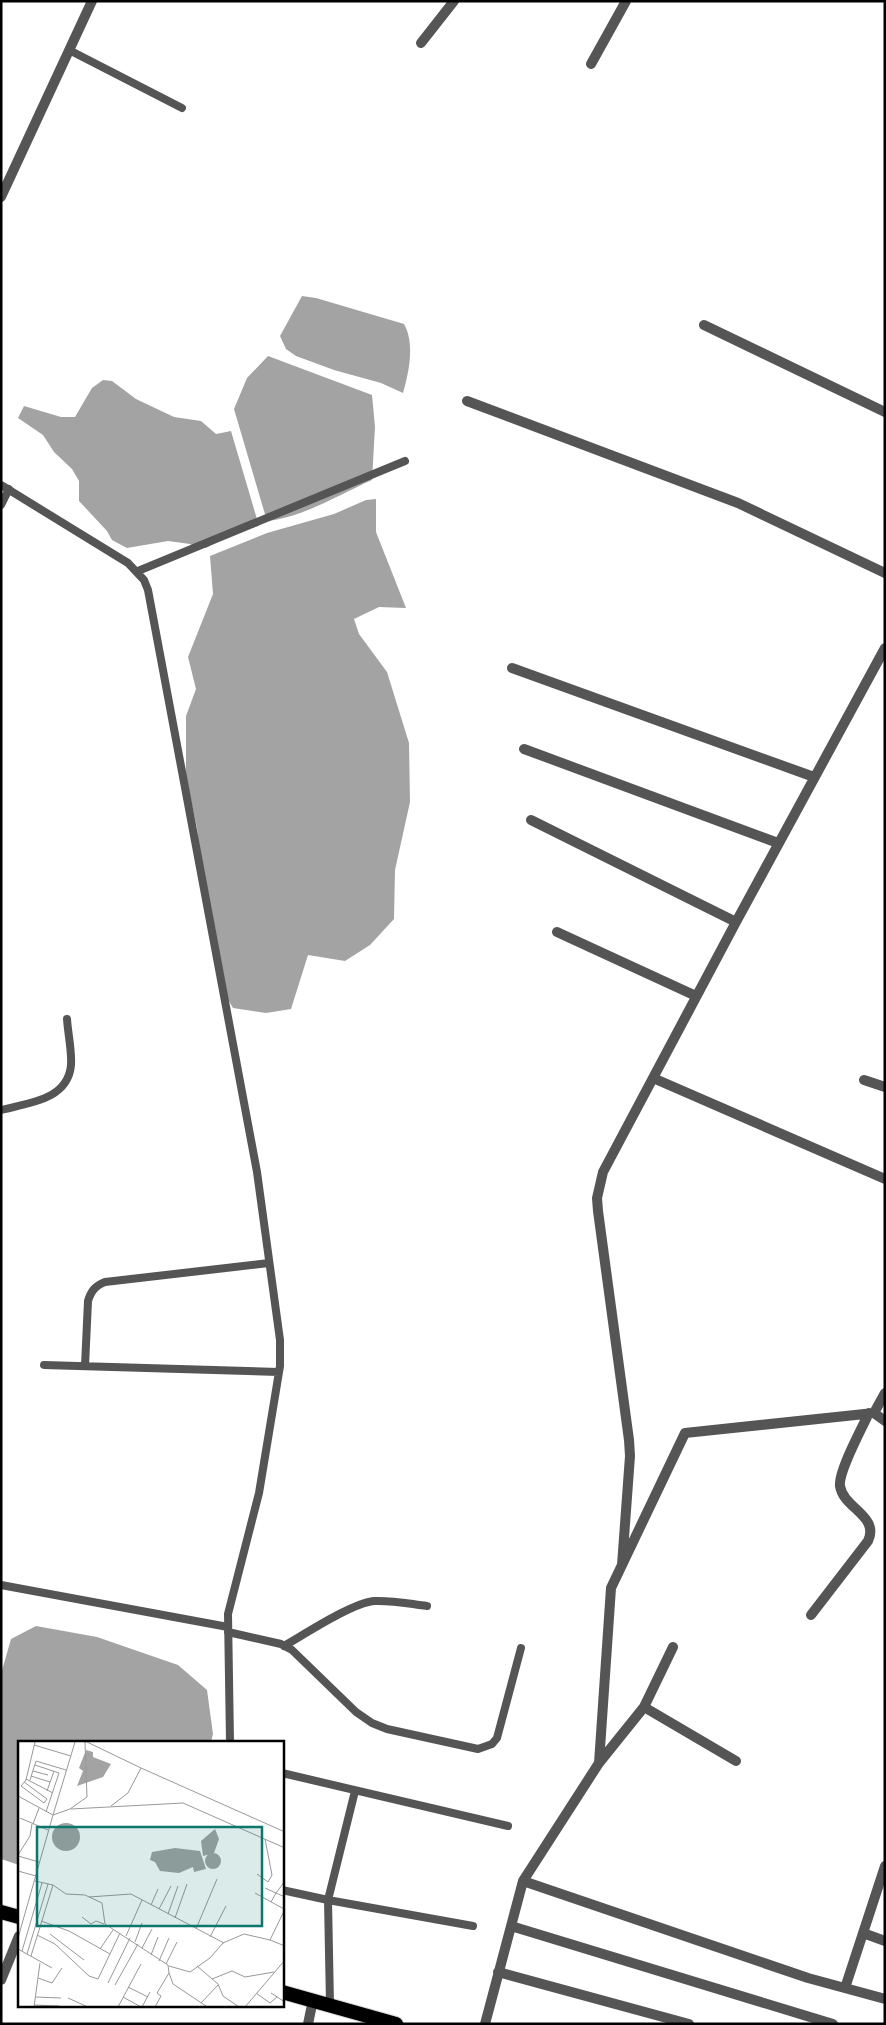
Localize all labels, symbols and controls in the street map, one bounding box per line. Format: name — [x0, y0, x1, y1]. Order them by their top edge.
inset map — [18, 1741, 284, 2008]

